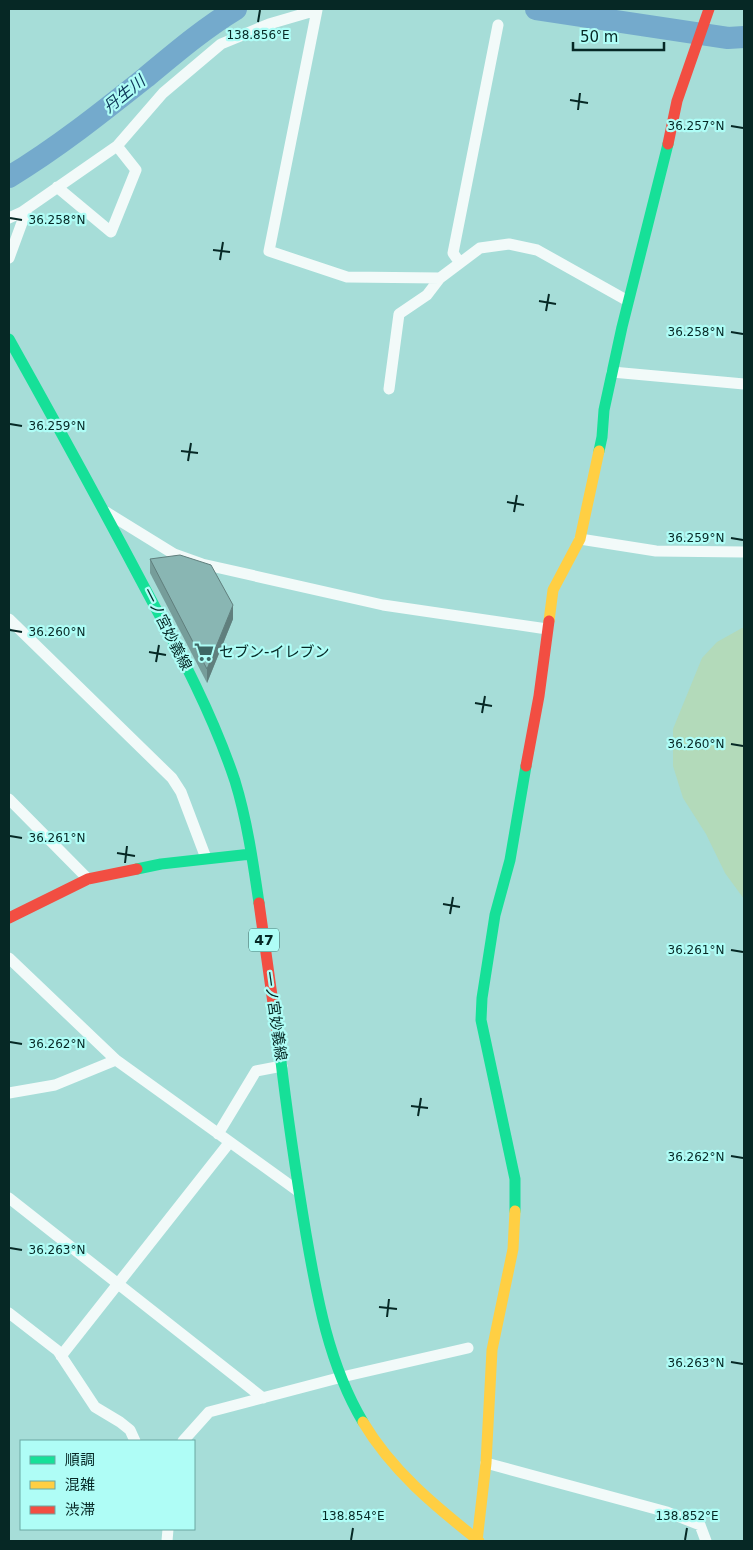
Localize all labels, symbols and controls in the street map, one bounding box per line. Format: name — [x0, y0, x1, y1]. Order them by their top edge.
scale bar — [573, 20, 664, 52]
text: 138.856°E — [226, 28, 290, 42]
text: 50 m — [580, 28, 618, 46]
water label: 丹生川 — [99, 70, 150, 116]
text: 36.257°N — [668, 119, 724, 133]
text: 36.258°N — [29, 213, 85, 227]
text: 36.258°N — [668, 325, 724, 339]
text: 36.259°N — [29, 419, 85, 433]
text: 36.259°N — [668, 531, 724, 545]
street label: 一ノ宮妙義線 — [139, 585, 195, 673]
text: 36.260°N — [29, 625, 85, 639]
supermarket icon: セブン-イレブン — [193, 641, 215, 663]
place label: セブン-イレブン — [219, 643, 329, 661]
text: 36.260°N — [668, 737, 724, 751]
text: 36.261°N — [29, 831, 85, 845]
road number: 47 — [249, 928, 279, 952]
text: 36.261°N — [668, 943, 724, 957]
street label: 一ノ宮妙義線 — [260, 970, 290, 1062]
text: 36.262°N — [29, 1037, 85, 1051]
text: 36.262°N — [668, 1150, 724, 1164]
text: 36.263°N — [29, 1243, 85, 1257]
text: 36.263°N — [668, 1356, 724, 1370]
legend — [20, 1440, 195, 1530]
text: 順調 — [65, 1451, 95, 1469]
text: 混雑 — [65, 1476, 95, 1494]
text: 渋滞 — [65, 1501, 95, 1519]
text: 138.854°E — [321, 1509, 385, 1523]
text: 138.852°E — [655, 1509, 719, 1523]

